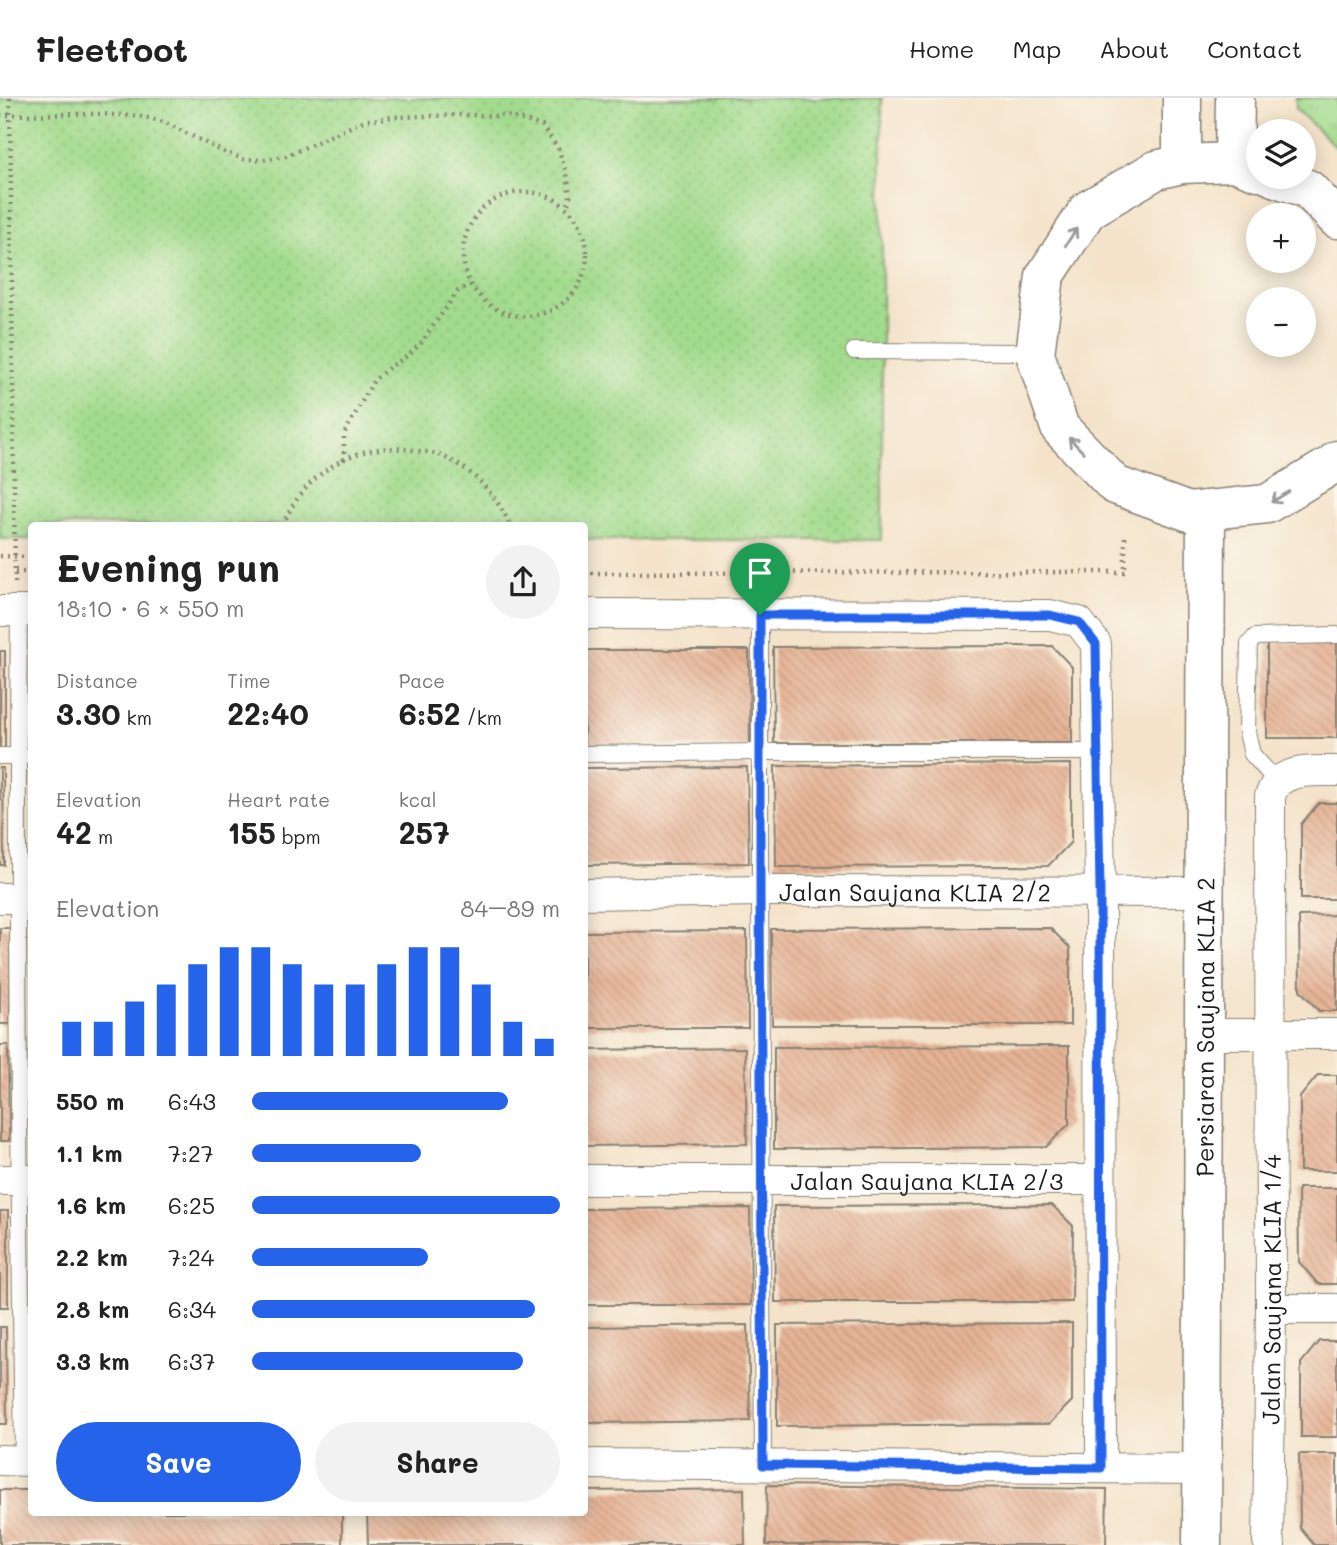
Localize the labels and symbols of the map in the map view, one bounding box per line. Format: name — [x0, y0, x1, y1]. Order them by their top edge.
one-way arrow — [1065, 227, 1079, 247]
one-way arrow — [1068, 437, 1085, 454]
one-way arrow — [1270, 490, 1290, 504]
pin — [730, 543, 790, 615]
street label: Jalan Saujana KLIA 2/2 — [779, 876, 1051, 907]
street label: Persiaran Saujana KLIA 2 — [1188, 877, 1220, 1177]
street label: Jalan Saujana KLIA 1/4 — [1254, 1154, 1287, 1425]
street label: Jalan Saujana KLIA 2/3 — [791, 1165, 1063, 1196]

